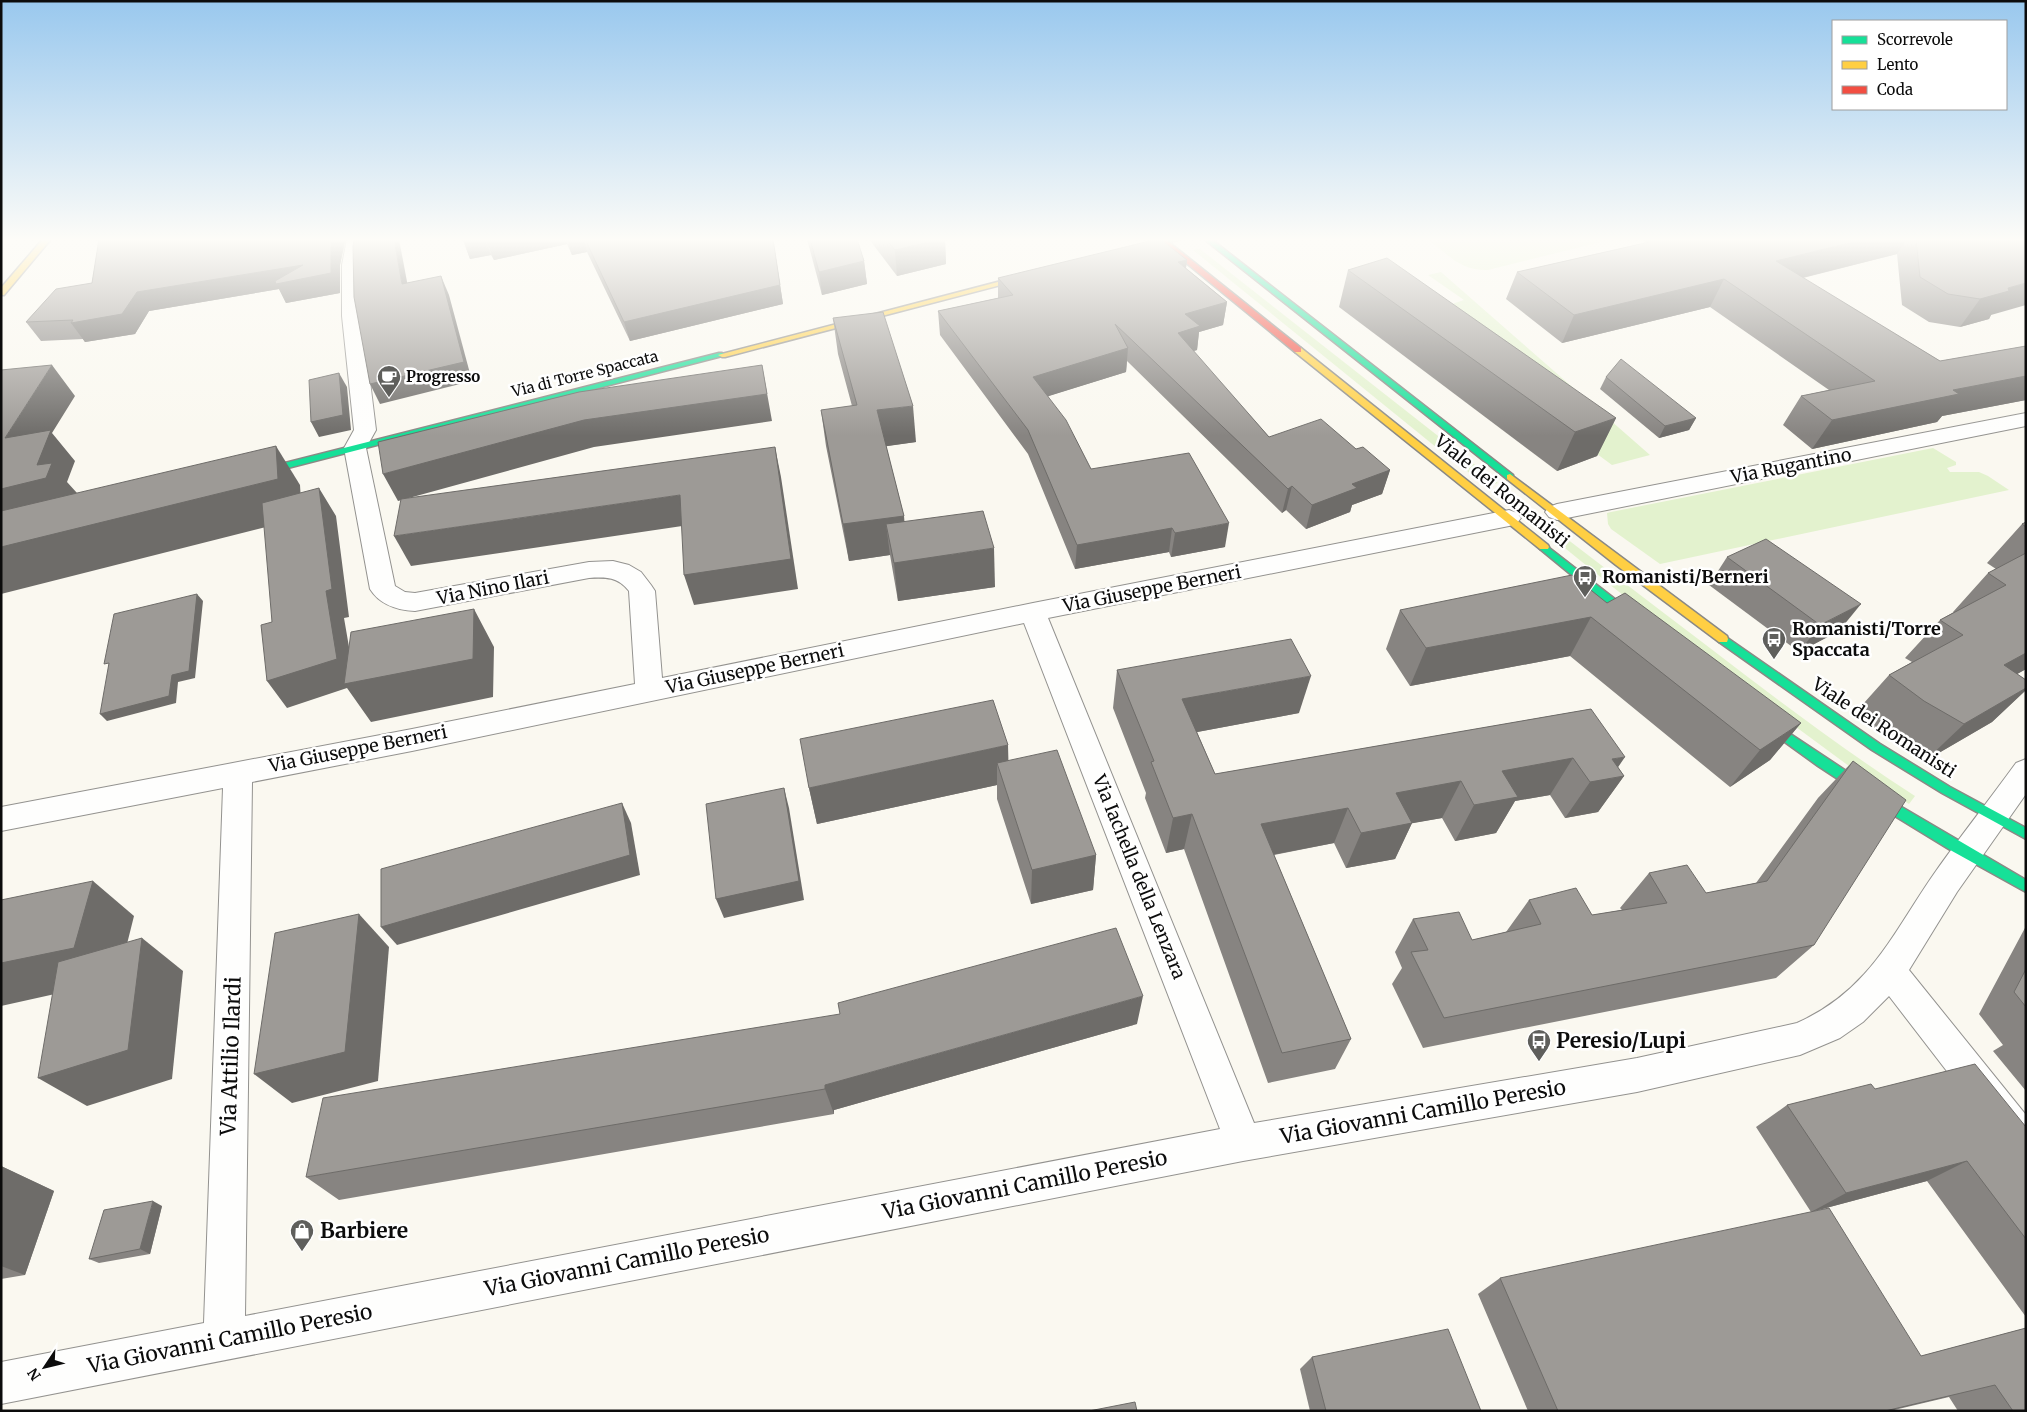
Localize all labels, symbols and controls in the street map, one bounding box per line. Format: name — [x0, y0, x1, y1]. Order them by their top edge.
legend — [1832, 20, 2007, 110]
text: Scorrevole — [1877, 30, 1953, 49]
text: Lento — [1877, 55, 1919, 74]
text: Coda — [1877, 80, 1913, 99]
street label: Via di Torre Spaccata — [509, 346, 660, 401]
cafe icon: Progresso — [376, 364, 402, 398]
place label: Progresso — [406, 367, 480, 386]
street label: Viale dei Romanisti — [1429, 428, 1575, 552]
street label: Via Rugantino — [1728, 443, 1853, 489]
street label: Via Giuseppe Berneri — [1060, 560, 1243, 617]
bus stop icon: Romanisti/Berneri — [1572, 564, 1598, 598]
street label: Via Nino Ilari — [434, 565, 551, 610]
place label: Romanisti/Berneri — [1602, 565, 1769, 588]
place label: Romanisti/Torre Spaccata — [1792, 617, 1941, 661]
bus stop icon: Romanisti/Torre Spaccata — [1761, 626, 1787, 660]
street label: Via Giuseppe Berneri — [663, 638, 846, 699]
street label: Viale dei Romanisti — [1807, 672, 1961, 783]
street label: Via Giuseppe Berneri — [266, 720, 449, 777]
street label: Via Iachella della Lenzara — [1088, 770, 1191, 983]
street label: Via Attilio Ilardi — [214, 976, 247, 1137]
place label: Peresio/Lupi — [1556, 1027, 1686, 1054]
bus stop icon: Peresio/Lupi — [1526, 1028, 1552, 1062]
street label: Via Giovanni Camillo Peresio — [1277, 1073, 1568, 1150]
street label: Via Giovanni Camillo Peresio — [879, 1144, 1170, 1226]
place label: Barbiere — [320, 1217, 408, 1244]
shop icon: Barbiere — [289, 1218, 315, 1252]
street label: Via Giovanni Camillo Peresio — [481, 1221, 772, 1303]
street label: Via Giovanni Camillo Peresio — [84, 1298, 375, 1380]
north arrow — [20, 1342, 70, 1392]
text: N — [24, 1365, 45, 1384]

